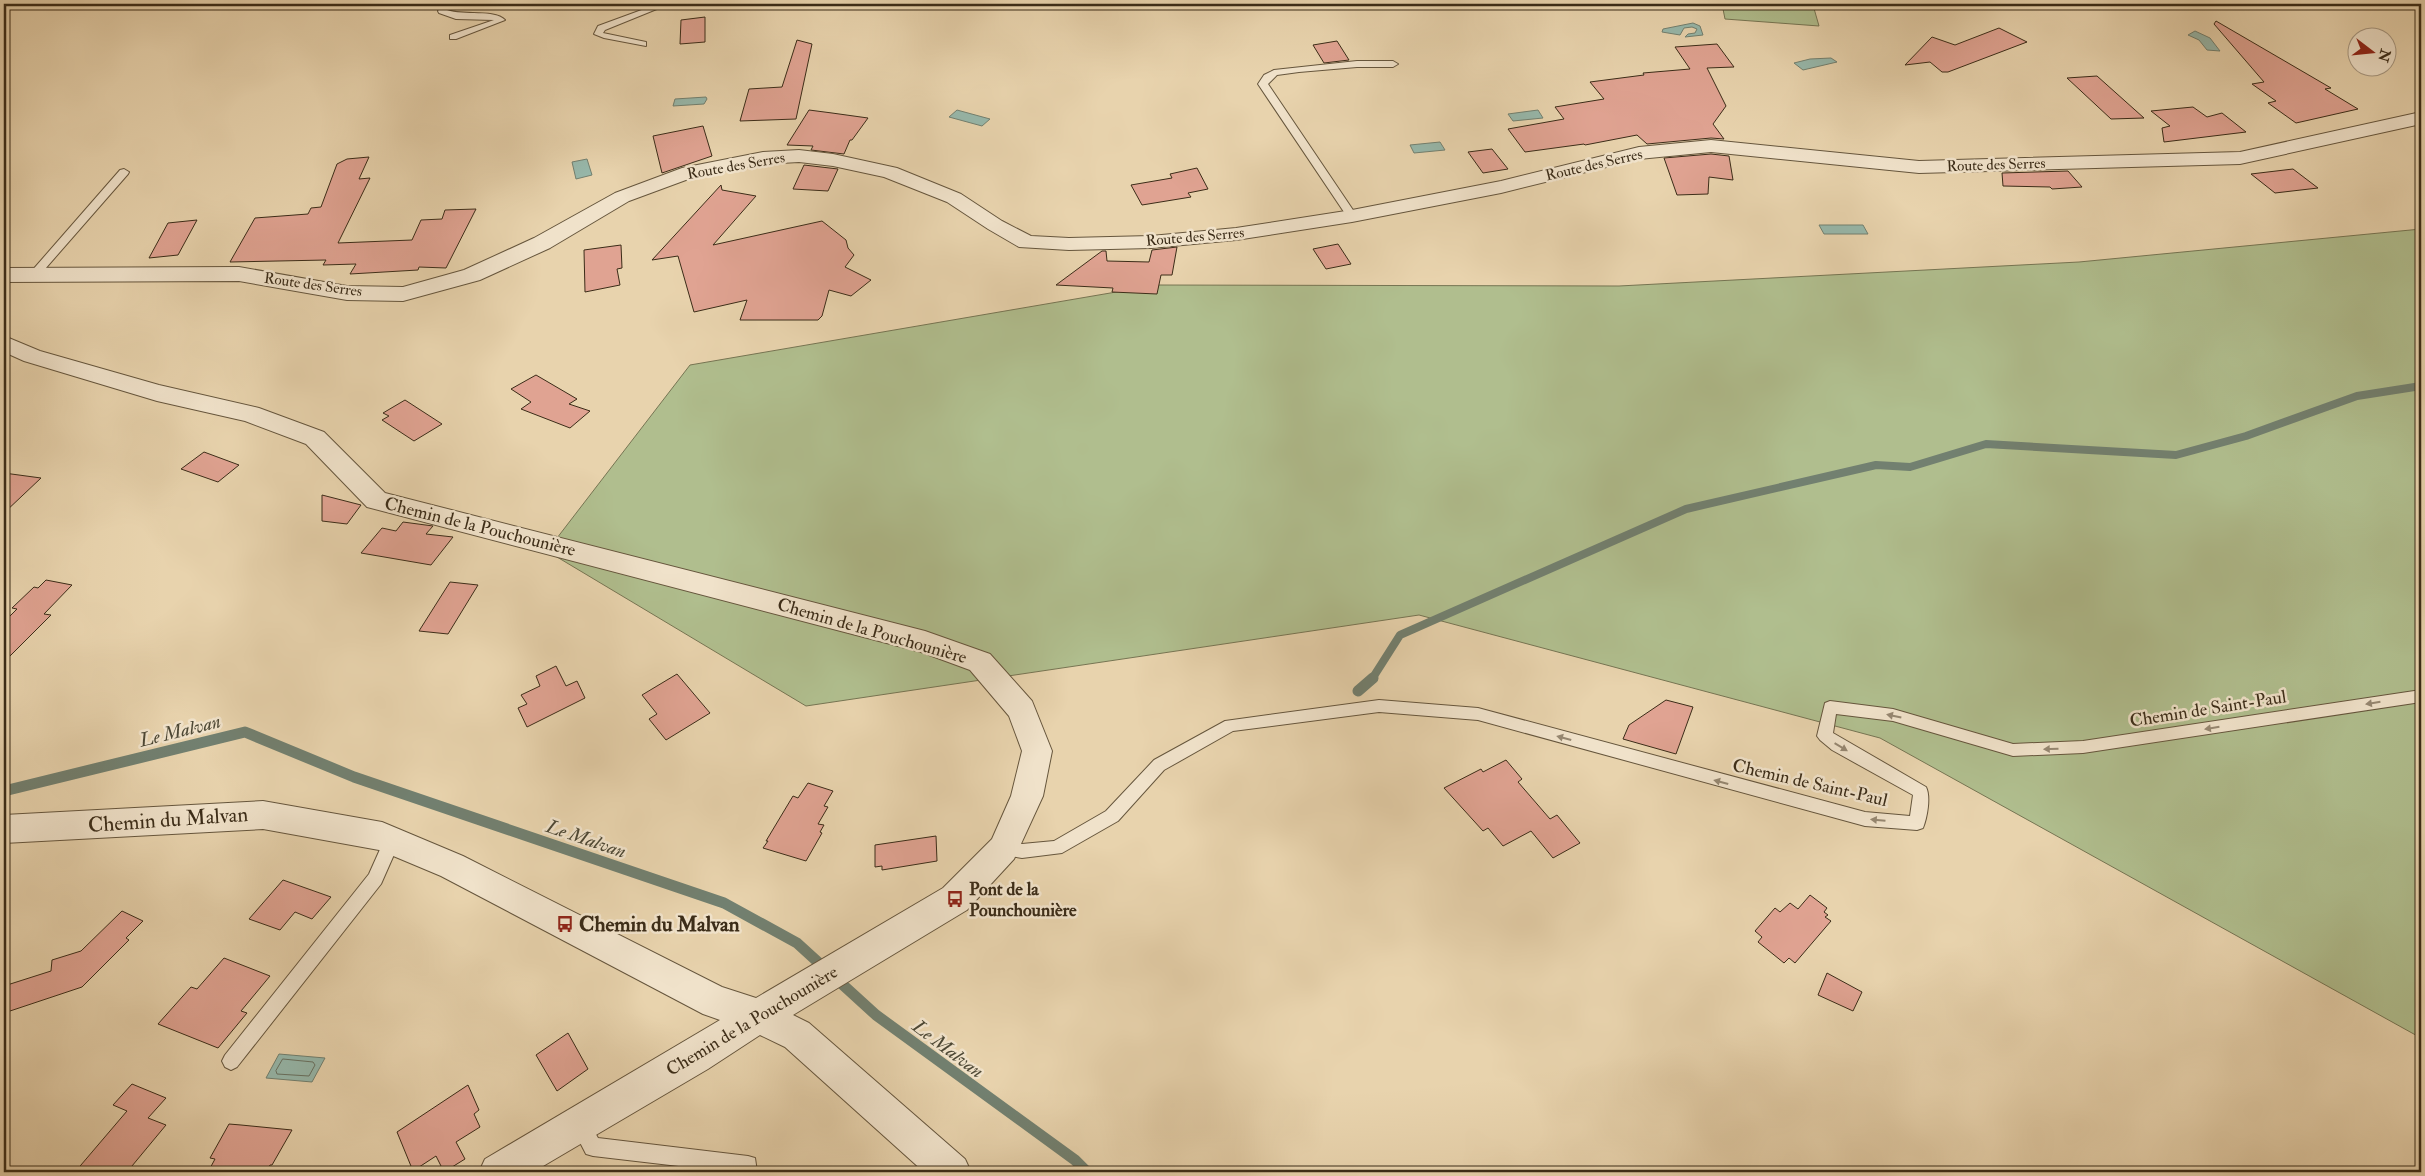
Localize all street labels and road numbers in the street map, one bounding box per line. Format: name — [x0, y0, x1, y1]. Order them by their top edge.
street label: Route des Serres — [1544, 145, 1644, 185]
street label: Route des Serres — [686, 148, 786, 184]
street label: Route des Serres — [1946, 154, 2046, 176]
street label: Route des Serres — [1145, 223, 1245, 251]
street label: Route des Serres — [263, 269, 363, 301]
street label: Chemin de la Pouchounière — [382, 492, 578, 562]
street label: Chemin de la Pouchounière — [774, 593, 970, 669]
street label: Chemin de Saint-Paul — [2128, 685, 2288, 733]
street label: Chemin de Saint-Paul — [1730, 754, 1890, 812]
street label: Chemin du Malvan — [87, 801, 249, 839]
street label: Chemin de la Pouchounière — [662, 960, 842, 1081]

